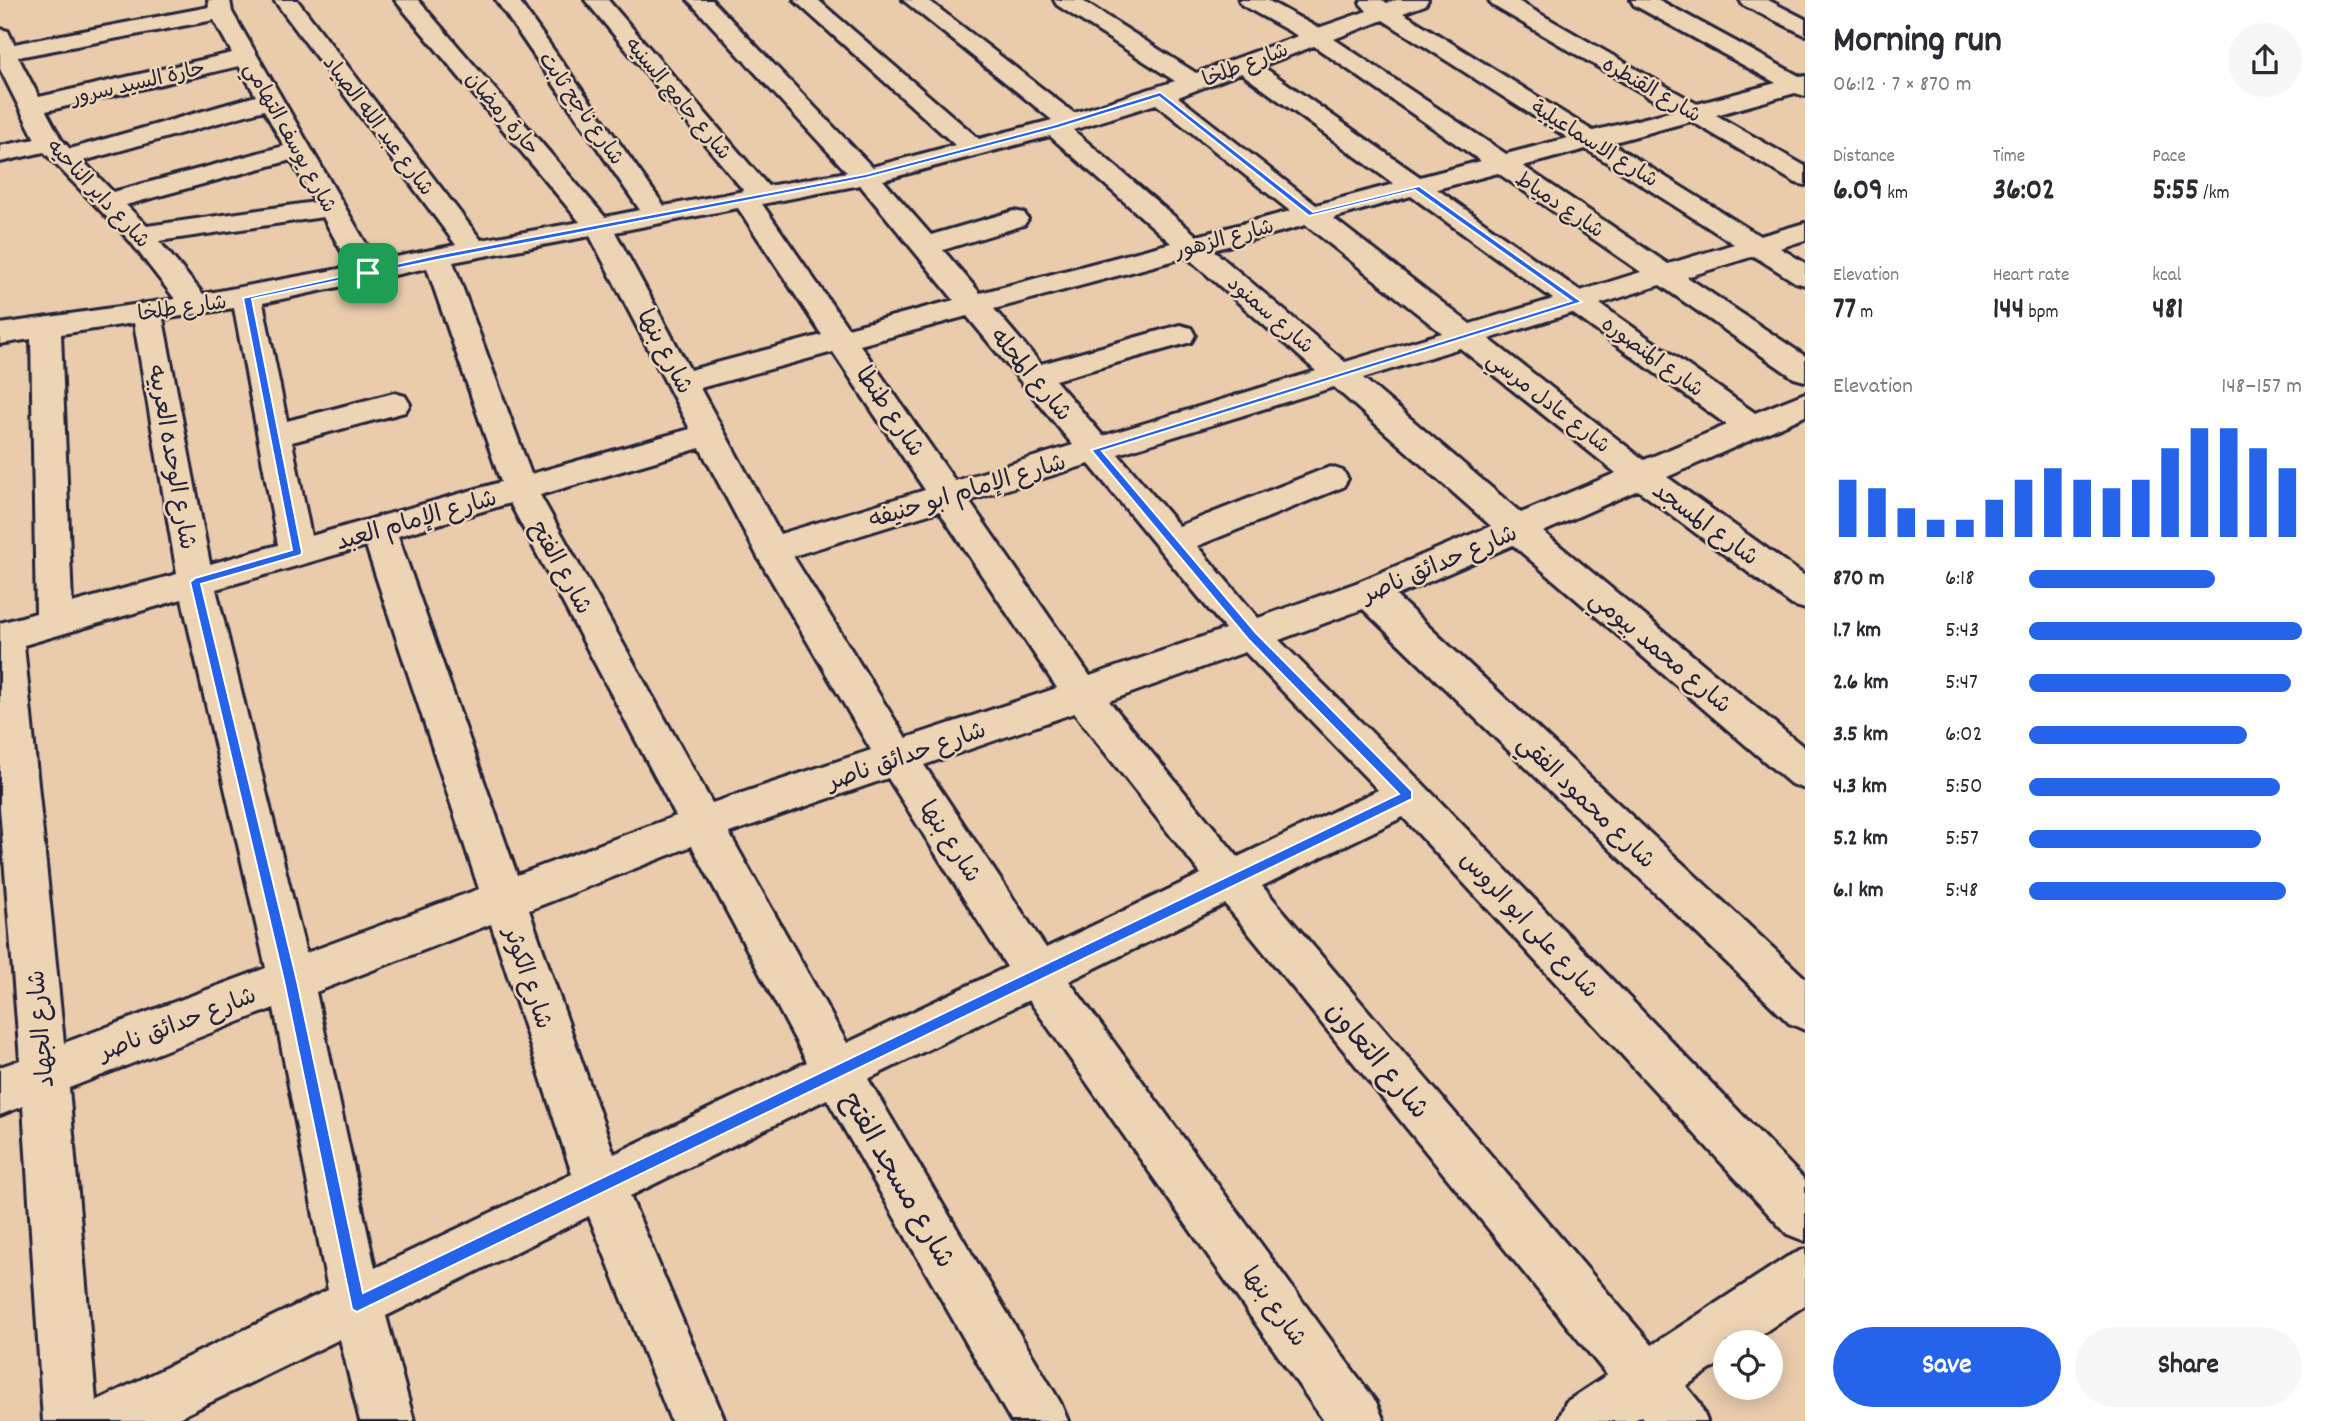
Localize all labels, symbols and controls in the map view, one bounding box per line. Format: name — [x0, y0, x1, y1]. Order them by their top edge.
text: Morning run — [1833, 15, 2002, 70]
button: share — [2228, 23, 2302, 97]
street label: شارع جامع السنيه — [616, 32, 737, 168]
street label: شارع طلخا — [1199, 37, 1293, 97]
street label: شارع ناجح ثابت — [529, 47, 630, 172]
street label: شارع عبد الله الصياد — [314, 50, 439, 203]
street label: شارع القنطره — [1595, 51, 1706, 132]
street label: حارة السيد سرور — [67, 55, 209, 115]
street label: شارع يوسف التهامي — [234, 58, 342, 220]
street label: حارة رمضان — [457, 66, 545, 164]
text: 06:12 · 7 × 870 m — [1833, 69, 1971, 102]
street label: شارع الاسماعيلية — [1524, 94, 1663, 197]
street label: شارع داير الناحيه — [38, 134, 155, 256]
text: Distance — [1833, 144, 1895, 171]
text: Time — [1993, 144, 2025, 171]
text: Pace — [2152, 144, 2186, 171]
street label: شارع دمياط — [1508, 166, 1609, 247]
text: 6.09 — [1833, 171, 1883, 214]
text: 36:02 — [1993, 171, 2055, 214]
text: 5:55 — [2152, 171, 2199, 214]
text: km — [1883, 181, 1908, 208]
text: /km — [2199, 181, 2230, 208]
street label: شارع الزهور — [1171, 213, 1278, 269]
pin — [338, 243, 398, 303]
icon: arrive — [349, 254, 387, 292]
text: Elevation — [1833, 263, 1899, 290]
text: Heart rate — [1993, 263, 2069, 290]
text: kcal — [2152, 263, 2181, 290]
street label: شارع سمنود — [1219, 270, 1319, 362]
street label: شارع طلخا — [136, 289, 229, 331]
text: 77 — [1833, 290, 1856, 333]
text: 144 — [1993, 290, 2024, 333]
text: 481 — [2152, 290, 2183, 333]
text: m — [1856, 300, 1873, 327]
text: bpm — [2024, 300, 2059, 327]
street label: شارع بنها — [627, 304, 700, 401]
street label: شارع المنصوره — [1594, 311, 1709, 406]
street label: شارع المحله — [981, 322, 1079, 430]
street label: شارع عادل مرسي — [1478, 347, 1615, 463]
street label: شارع طنطا — [846, 360, 931, 465]
street label: شارع الوحده العربيه — [137, 362, 203, 553]
text: Elevation — [1833, 371, 1913, 404]
text: 148–157 m — [2221, 371, 2302, 404]
street label: شارع الإمام ابو حنيفه — [865, 447, 1071, 539]
street label: شارع المسجد — [1644, 475, 1765, 576]
street label: شارع الإمام العبد — [332, 483, 501, 561]
street label: شارع الفتح — [520, 515, 599, 622]
street label: شارع حدائق ناصر — [1355, 518, 1523, 615]
text: 870 m — [1833, 563, 1885, 596]
text: 6:18 — [1945, 563, 1974, 596]
street label: شارع محمد بيومي — [1580, 584, 1738, 724]
text: 1.7 km — [1833, 615, 1881, 648]
text: 5:43 — [1945, 615, 1979, 648]
text: 2.6 km — [1833, 667, 1889, 700]
text: 5:47 — [1945, 667, 1978, 700]
street label: شارع حدائق ناصر — [821, 715, 991, 802]
text: 3.5 km — [1833, 719, 1888, 752]
text: 6:02 — [1945, 719, 1983, 752]
street label: شارع محمود الفقي — [1508, 728, 1662, 879]
text: 4.3 km — [1833, 771, 1887, 804]
text: 5:50 — [1945, 771, 1983, 804]
street label: شارع بنها — [909, 795, 988, 890]
text: 5.2 km — [1833, 823, 1888, 856]
text: 5:57 — [1945, 823, 1979, 856]
street label: شارع على ابو الروس — [1450, 845, 1605, 1007]
text: 6.1 km — [1833, 875, 1884, 908]
text: 5:48 — [1945, 875, 1978, 908]
street label: شارع الكوثر — [492, 922, 559, 1034]
street label: شارع الجهاد — [21, 969, 65, 1089]
street label: شارع حدائق ناصر — [92, 980, 262, 1072]
street label: شارع التعاون — [1314, 994, 1437, 1130]
street label: شارع مسجد الفتح — [829, 1086, 962, 1277]
street label: شارع بنها — [1232, 1261, 1313, 1355]
button: Save — [1833, 1327, 2061, 1407]
button: Share — [2075, 1327, 2302, 1407]
map controls — [1713, 1330, 1783, 1400]
button: locate — [1713, 1330, 1783, 1400]

